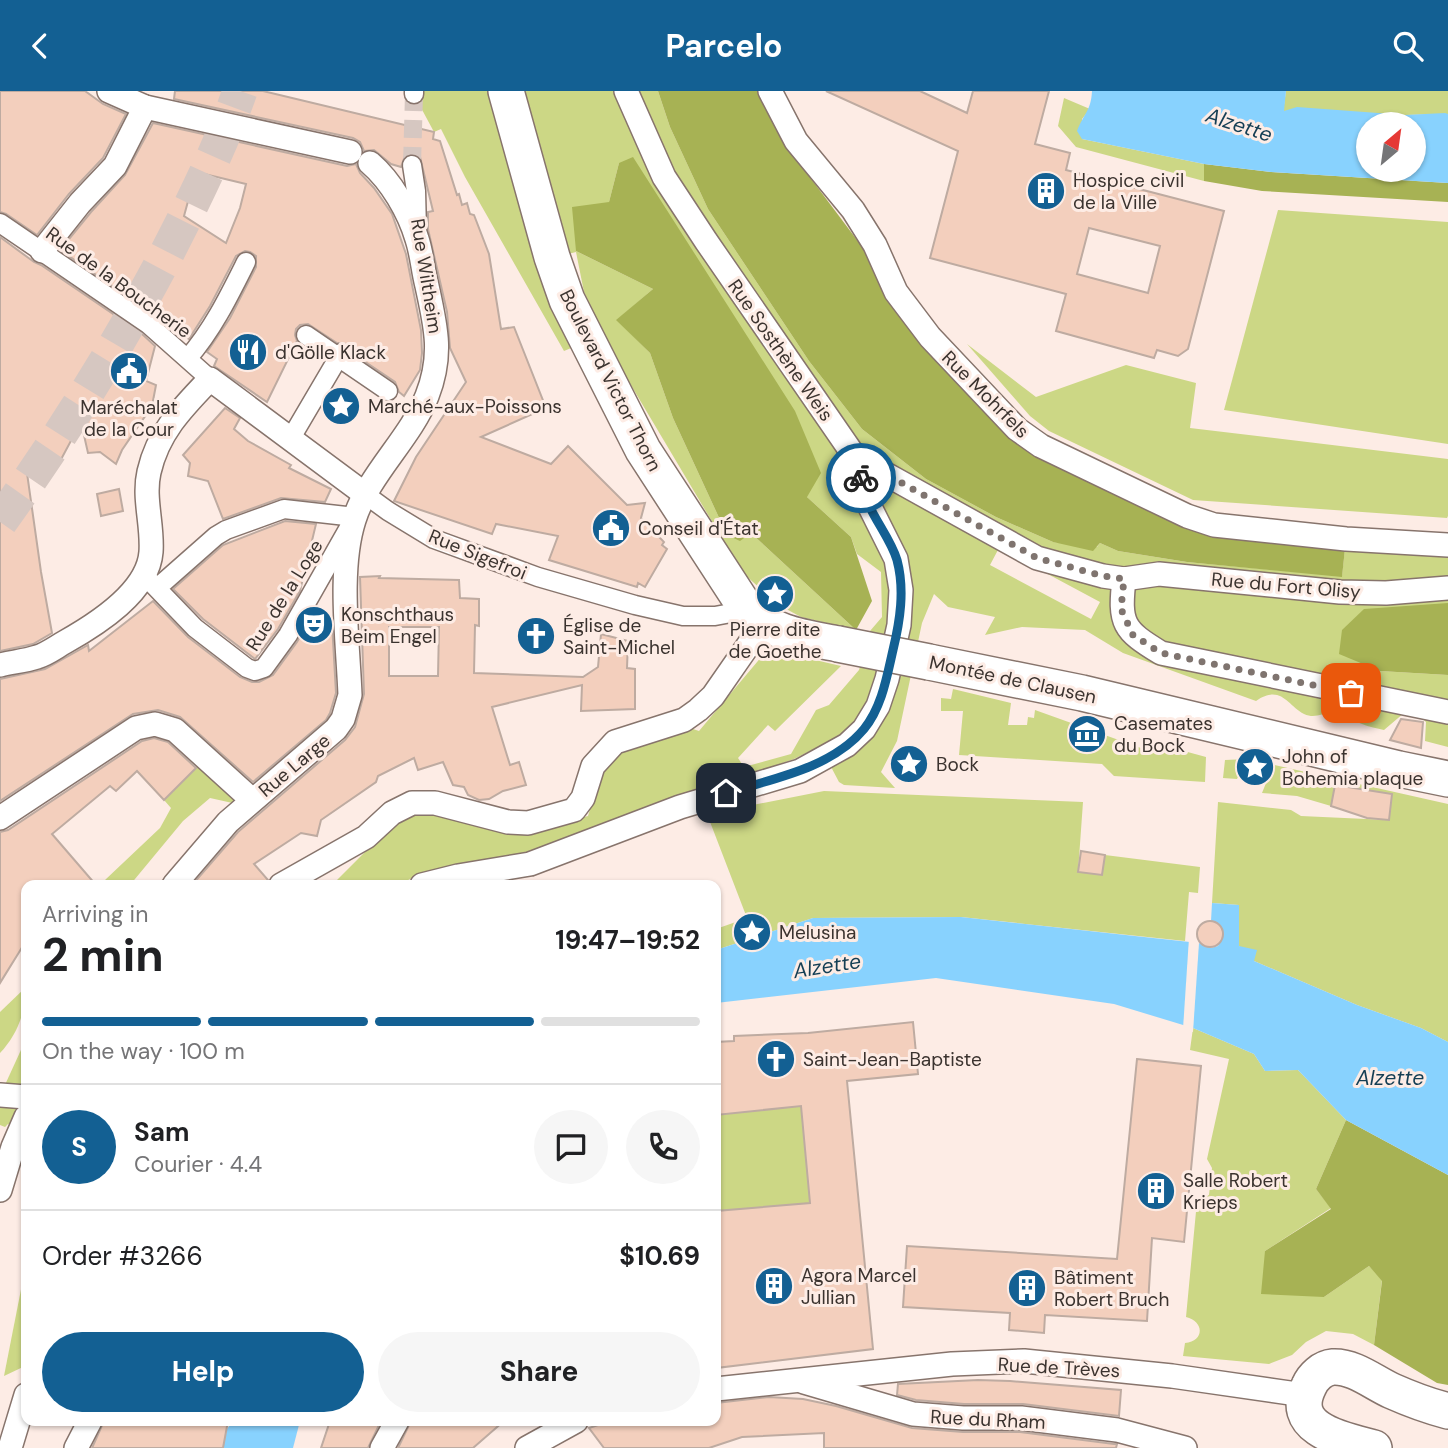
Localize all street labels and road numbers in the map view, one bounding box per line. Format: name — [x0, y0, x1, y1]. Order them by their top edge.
street label: Rue Wiltheim — [405, 217, 448, 335]
street label: Rue de la Boucherie — [41, 221, 196, 344]
street label: Rue Sosthène Weis — [722, 274, 839, 426]
street label: Boulevard Victor Thorn — [554, 285, 667, 475]
street label: Rue Mohrfels — [937, 345, 1035, 443]
street label: Rue Sigefroi — [425, 523, 531, 585]
street label: Rue de la Loge — [240, 535, 329, 656]
street label: Rue du Fort Olisy — [1210, 567, 1362, 605]
street label: Montée de Clausen — [927, 650, 1099, 709]
street label: Rue Large — [253, 728, 335, 803]
street label: Rue de Trèves — [997, 1352, 1121, 1383]
street label: Rue du Rham — [930, 1404, 1046, 1435]

